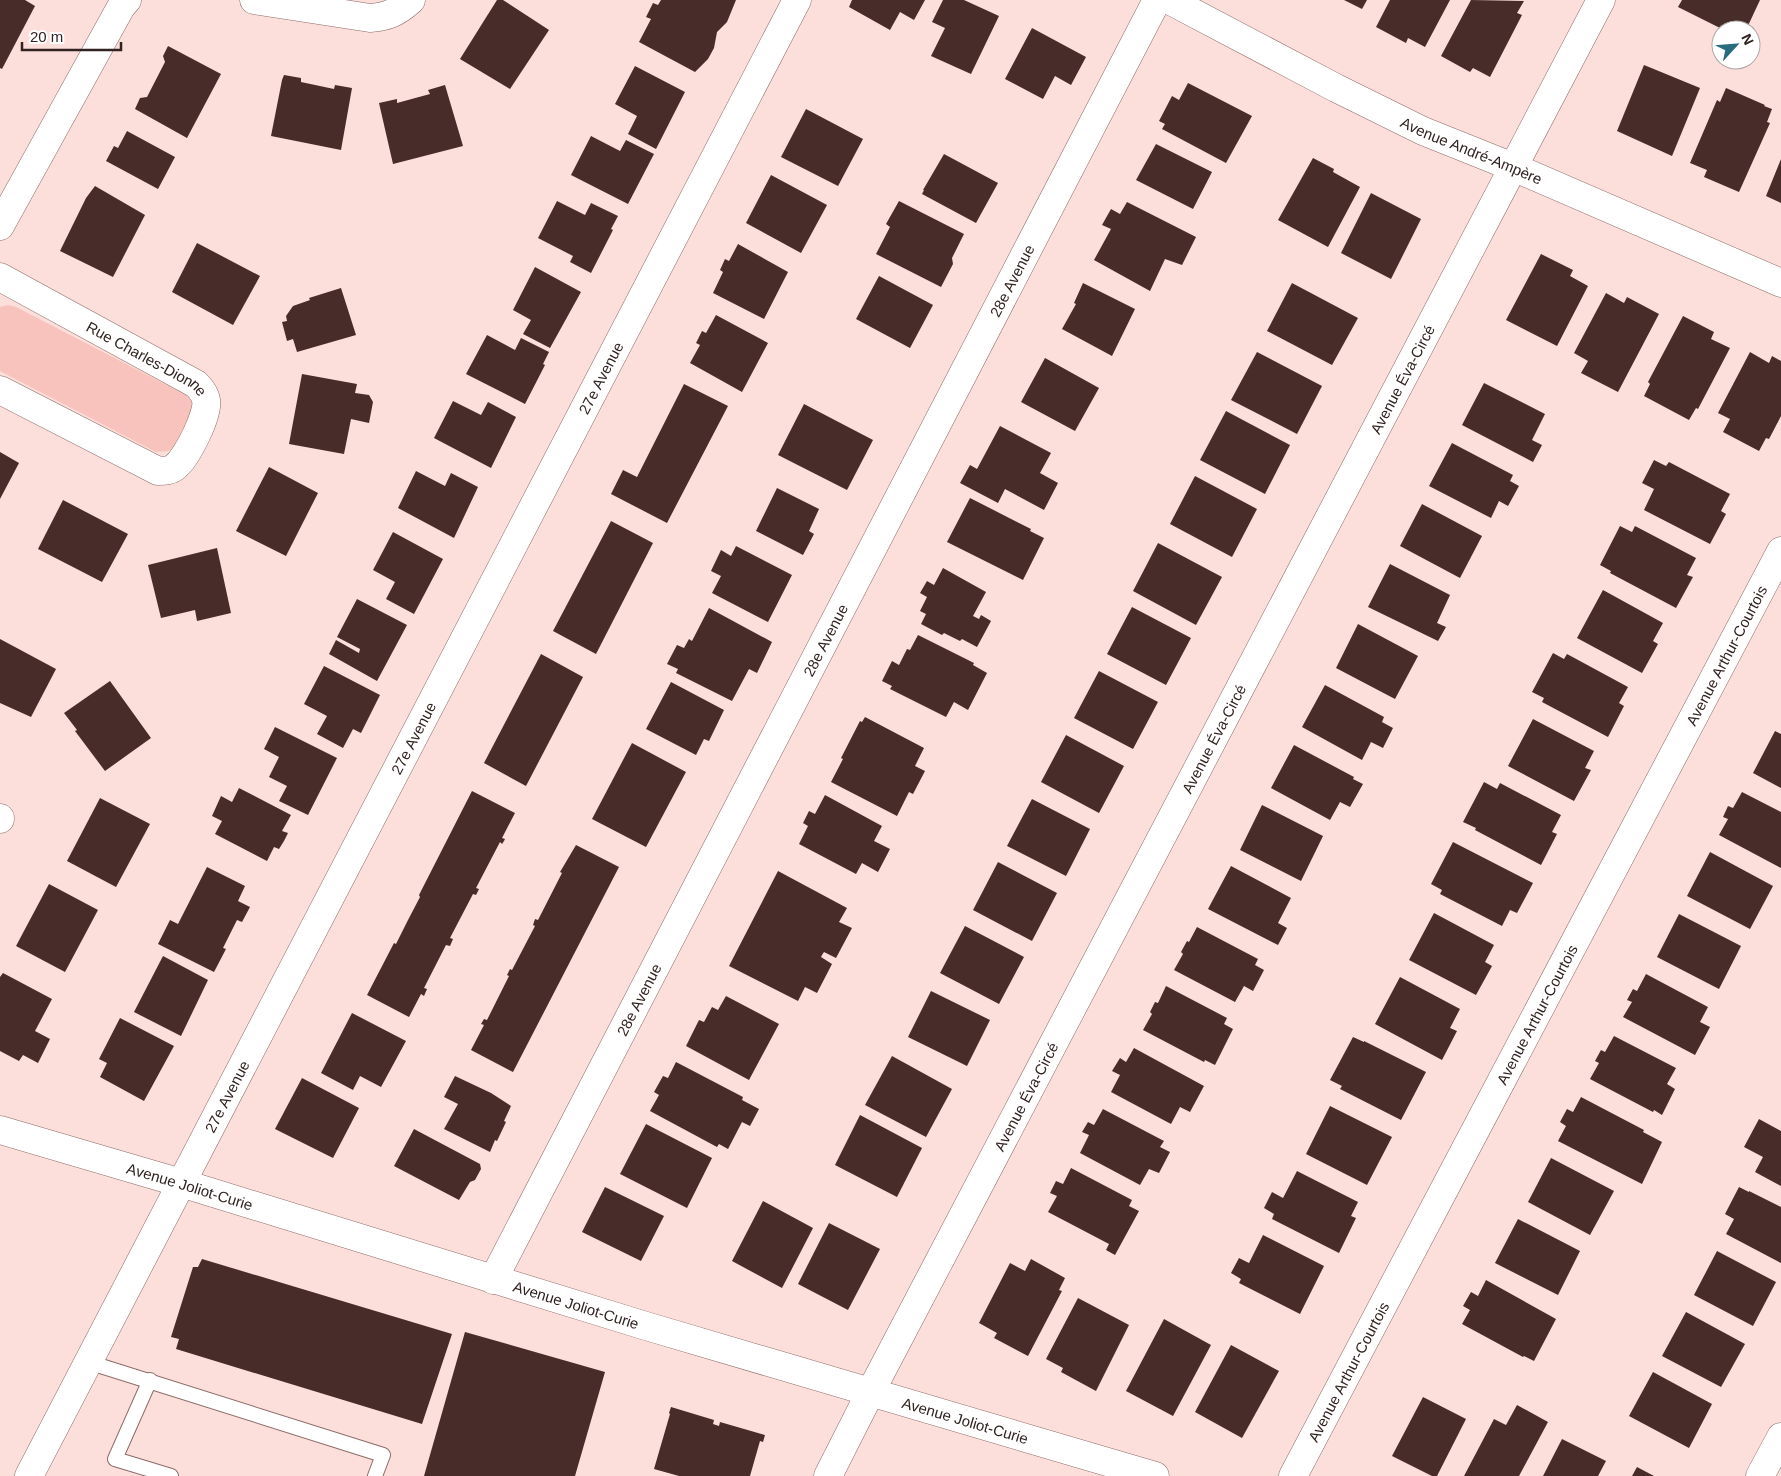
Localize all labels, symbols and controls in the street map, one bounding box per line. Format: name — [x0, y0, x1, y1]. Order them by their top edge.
scale bar — [22, 20, 121, 52]
north arrow — [1711, 20, 1761, 70]
text: 20 m — [30, 28, 63, 45]
text: N — [1738, 31, 1757, 47]
street label: Avenue André-Ampère — [1398, 113, 1545, 187]
street label: 28e Avenue — [986, 242, 1037, 319]
street label: Rue Charles-Dionne — [84, 317, 211, 399]
street label: Avenue Éva-Circé — [1366, 322, 1438, 437]
street label: 27e Avenue — [575, 339, 626, 417]
street label: Avenue Arthur-Courtois — [1682, 582, 1770, 728]
street label: 28e Avenue — [799, 601, 851, 679]
street label: Avenue Éva-Circé — [1178, 681, 1249, 796]
street label: 27e Avenue — [387, 699, 439, 777]
street label: Avenue Arthur-Courtois — [1493, 941, 1580, 1087]
street label: 28e Avenue — [613, 961, 664, 1038]
street label: Avenue Éva-Circé — [990, 1039, 1061, 1154]
street label: 27e Avenue — [201, 1057, 252, 1135]
street label: Avenue Joliot-Curie — [125, 1159, 255, 1213]
street label: Avenue Joliot-Curie — [511, 1277, 641, 1332]
street label: Avenue Arthur-Courtois — [1304, 1299, 1392, 1444]
street label: Avenue Joliot-Curie — [900, 1393, 1030, 1447]

